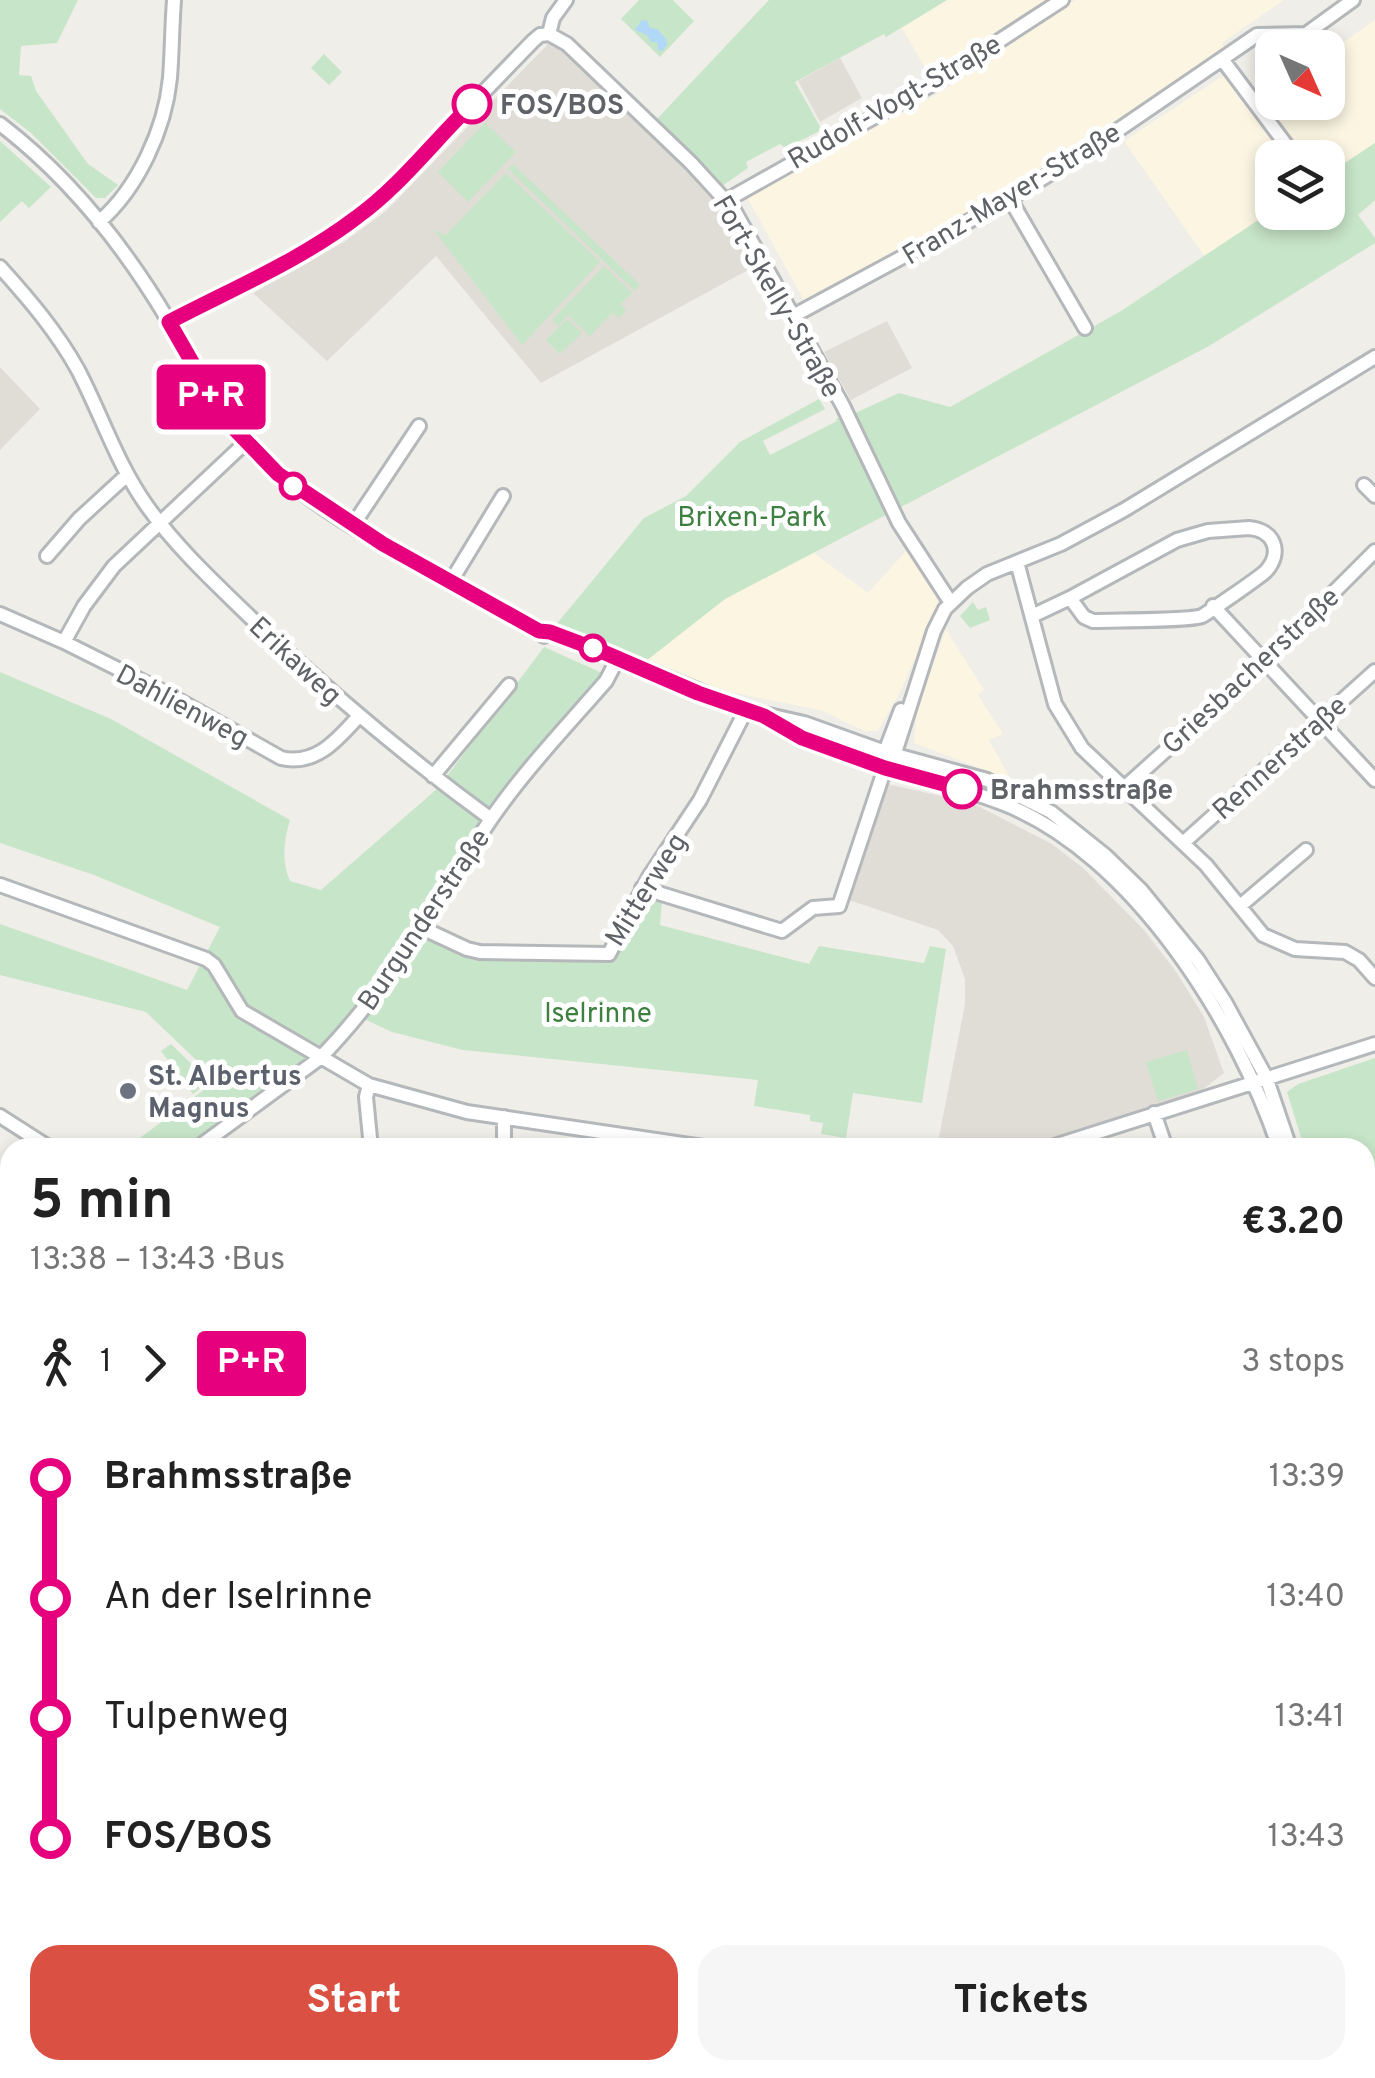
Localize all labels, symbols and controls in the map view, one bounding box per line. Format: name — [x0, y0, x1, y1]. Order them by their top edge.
street label: Rudolf-Vogt-Straße — [782, 28, 1009, 179]
north arrow — [1255, 30, 1345, 120]
map controls — [1255, 30, 1345, 230]
marker: FOS/BOS — [453, 85, 491, 123]
place label: FOS/BOS — [500, 89, 624, 125]
street label: Franz-Mayer-Straße — [897, 116, 1128, 275]
button: layers — [1255, 140, 1345, 230]
street label: Fort-Skelly-Straße — [703, 190, 848, 405]
line badge: P+R — [154, 364, 268, 430]
text: P+R — [177, 375, 245, 419]
unlabelled marker — [280, 473, 306, 499]
park label: Brixen-Park — [677, 501, 827, 537]
street label: Griesbacherstraße — [1156, 580, 1349, 764]
street label: Erikaweg — [240, 610, 348, 714]
unlabelled marker — [580, 635, 606, 661]
street label: Dahlienweg — [109, 658, 254, 758]
street label: Rennerstraße — [1206, 689, 1356, 829]
marker: Brahmsstraße — [943, 770, 981, 808]
place label: Brahmsstraße — [990, 774, 1173, 810]
street label: Burgunderstraße — [351, 823, 500, 1019]
street label: Mitterweg — [599, 827, 697, 954]
park label: Iselrinne — [544, 997, 652, 1033]
place label: St. Albertus Magnus — [148, 1060, 302, 1128]
marker: St. Albertus Magnus — [117, 1080, 139, 1102]
text: 5 min — [30, 1168, 174, 1238]
text: €3.20 — [1242, 1199, 1345, 1248]
text: 13:38 – 13:43 · Bus — [30, 1241, 285, 1281]
icon: walk — [30, 1336, 85, 1391]
icon: forward — [127, 1336, 182, 1391]
text: P+R — [217, 1341, 286, 1385]
text: 1 — [100, 1343, 112, 1383]
text: 3 stops — [1241, 1343, 1345, 1383]
text: Brahmsstraße — [104, 1454, 352, 1503]
text: 13:39 — [1269, 1458, 1345, 1498]
text: An der Iselrinne — [104, 1574, 372, 1623]
text: 13:40 — [1266, 1578, 1345, 1618]
text: Tulpenweg — [104, 1694, 289, 1743]
text: 13:41 — [1275, 1698, 1345, 1738]
text: FOS/BOS — [104, 1814, 273, 1863]
text: 13:43 — [1267, 1818, 1345, 1858]
button: Start — [30, 1945, 678, 2060]
button: Tickets — [698, 1945, 1345, 2060]

